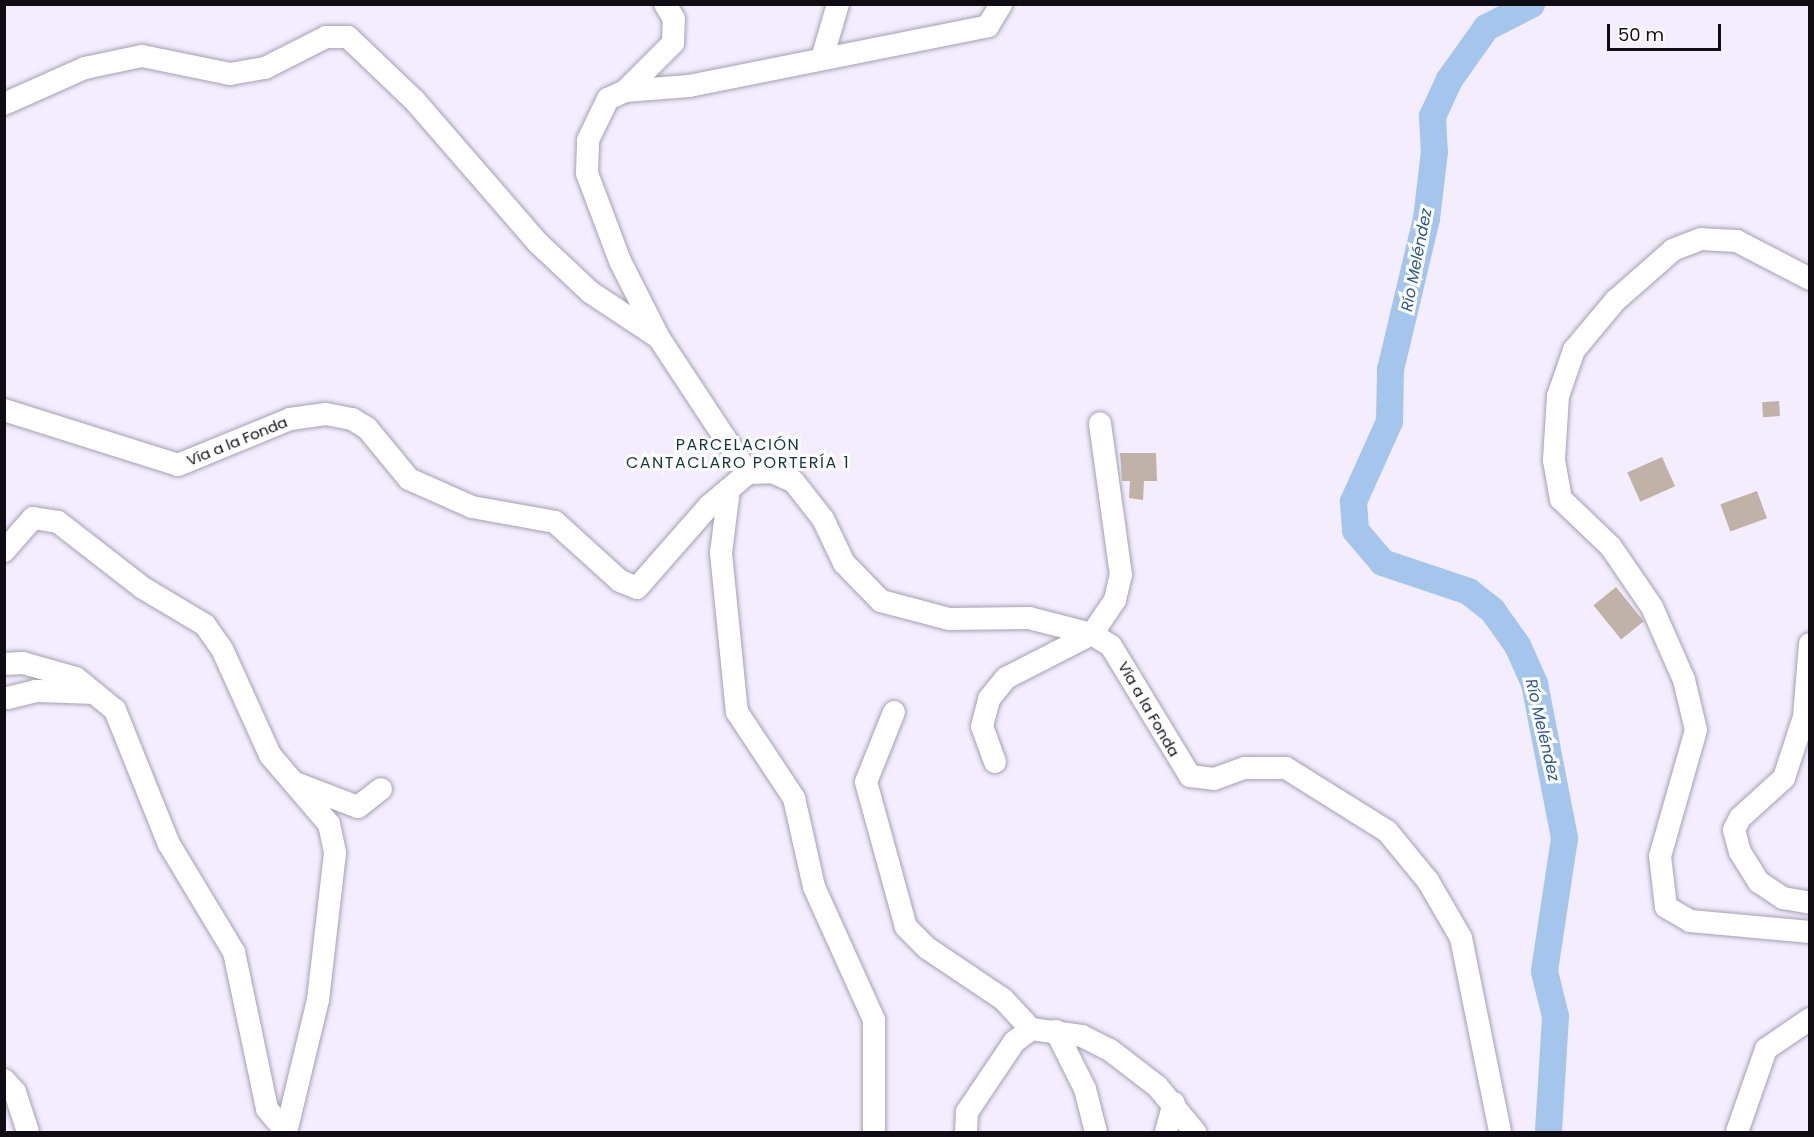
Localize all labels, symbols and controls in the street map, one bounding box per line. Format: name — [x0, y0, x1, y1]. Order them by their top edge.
scale bar — [1610, 12, 1724, 50]
text: 50 m — [1618, 22, 1664, 47]
water label: Río Meléndez — [1398, 207, 1436, 313]
street label: Vía a la Fonda — [184, 413, 290, 469]
district label: PARCELACIÓN CANTACLARO PORTERÍA 1 — [626, 435, 850, 473]
street label: Vía a la Fonda — [1114, 658, 1184, 760]
water label: Río Meléndez — [1521, 677, 1563, 783]

